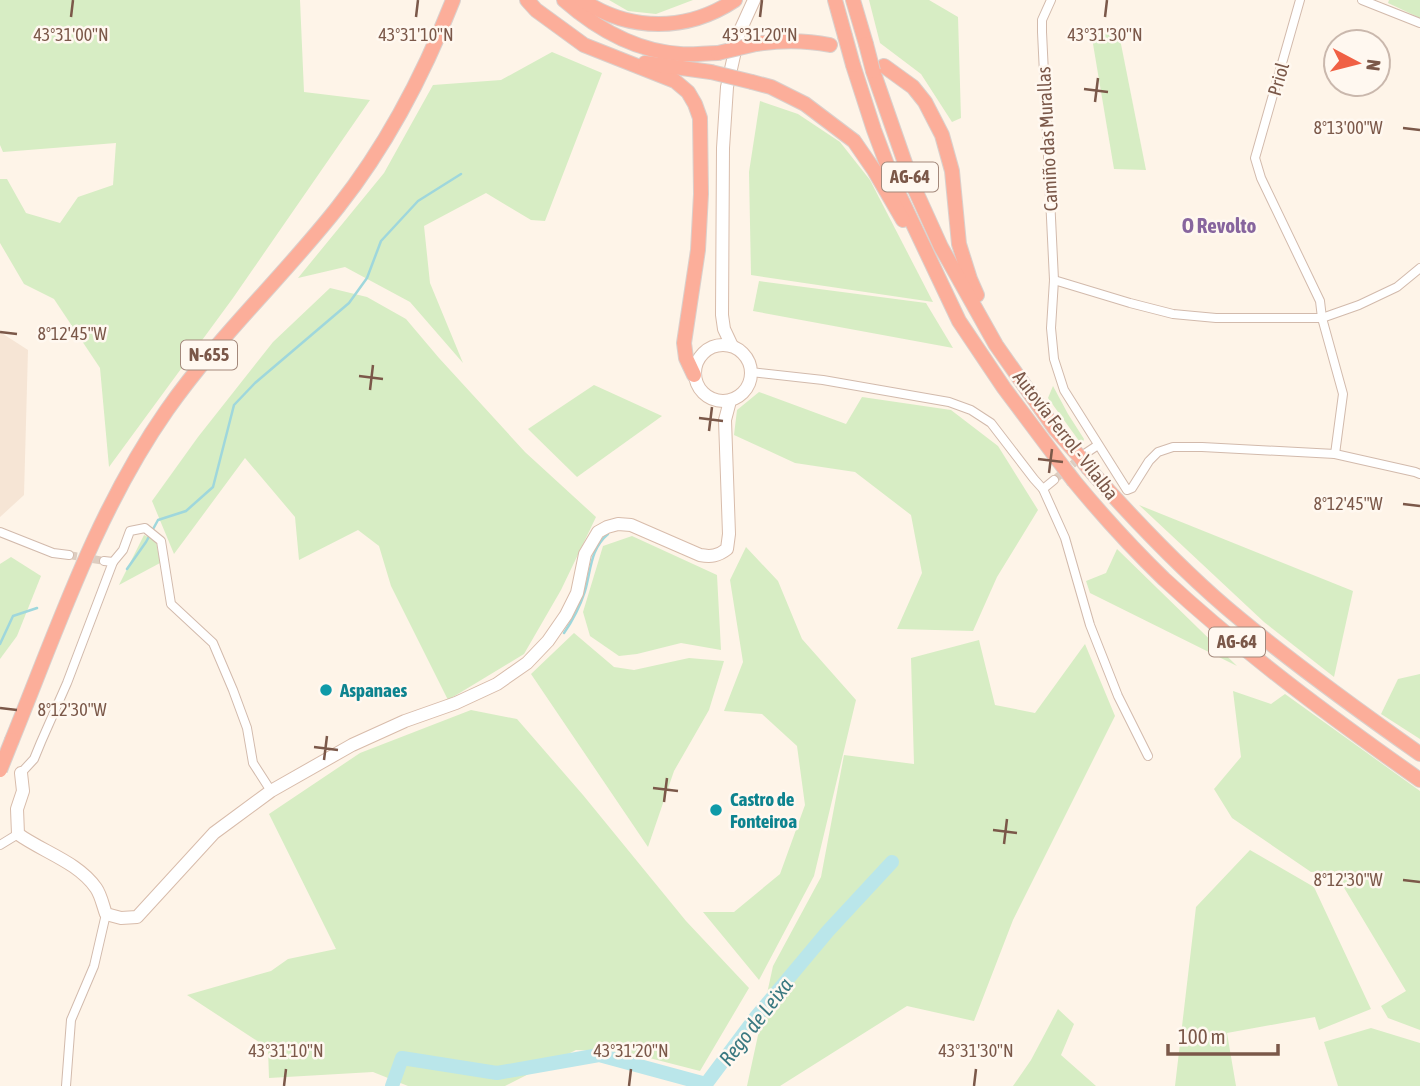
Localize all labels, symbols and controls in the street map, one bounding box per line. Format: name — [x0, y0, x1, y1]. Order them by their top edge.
text: 43°31'00"N — [33, 24, 109, 45]
text: 43°31'10"N — [378, 24, 454, 45]
text: 43°31'20"N — [722, 24, 798, 45]
text: 43°31'30"N — [1067, 24, 1143, 45]
north arrow — [1322, 28, 1392, 98]
text: N — [1362, 58, 1385, 72]
street label: Priol — [1263, 60, 1293, 98]
street label: Camiño das Murallas — [1032, 66, 1062, 212]
text: 8°13'00"W — [1313, 117, 1383, 138]
road number: AG-64 — [882, 162, 938, 192]
district label: O Revolto — [1182, 213, 1256, 237]
text: 8°12'45"W — [37, 323, 107, 344]
road number: N-655 — [181, 340, 237, 370]
street label: Autovía Ferrol - Vilalba — [1009, 366, 1123, 504]
text: 8°12'45"W — [1313, 493, 1383, 514]
road number: AG-64 — [1209, 628, 1265, 656]
place label: Aspanaes — [339, 679, 408, 701]
marker: Aspanaes — [318, 682, 334, 698]
text: 8°12'30"W — [37, 699, 107, 720]
place label: Castro de Fonteiroa — [730, 788, 797, 832]
marker: Castro de Fonteiroa — [708, 802, 724, 818]
text: 8°12'30"W — [1313, 869, 1383, 890]
water label: Rego de Leixa — [714, 973, 797, 1070]
scale bar — [1168, 1012, 1278, 1056]
text: 100 m — [1178, 1024, 1226, 1048]
text: 43°31'10"N — [248, 1040, 324, 1061]
text: 43°31'20"N — [593, 1040, 669, 1061]
text: 43°31'30"N — [938, 1040, 1014, 1061]

